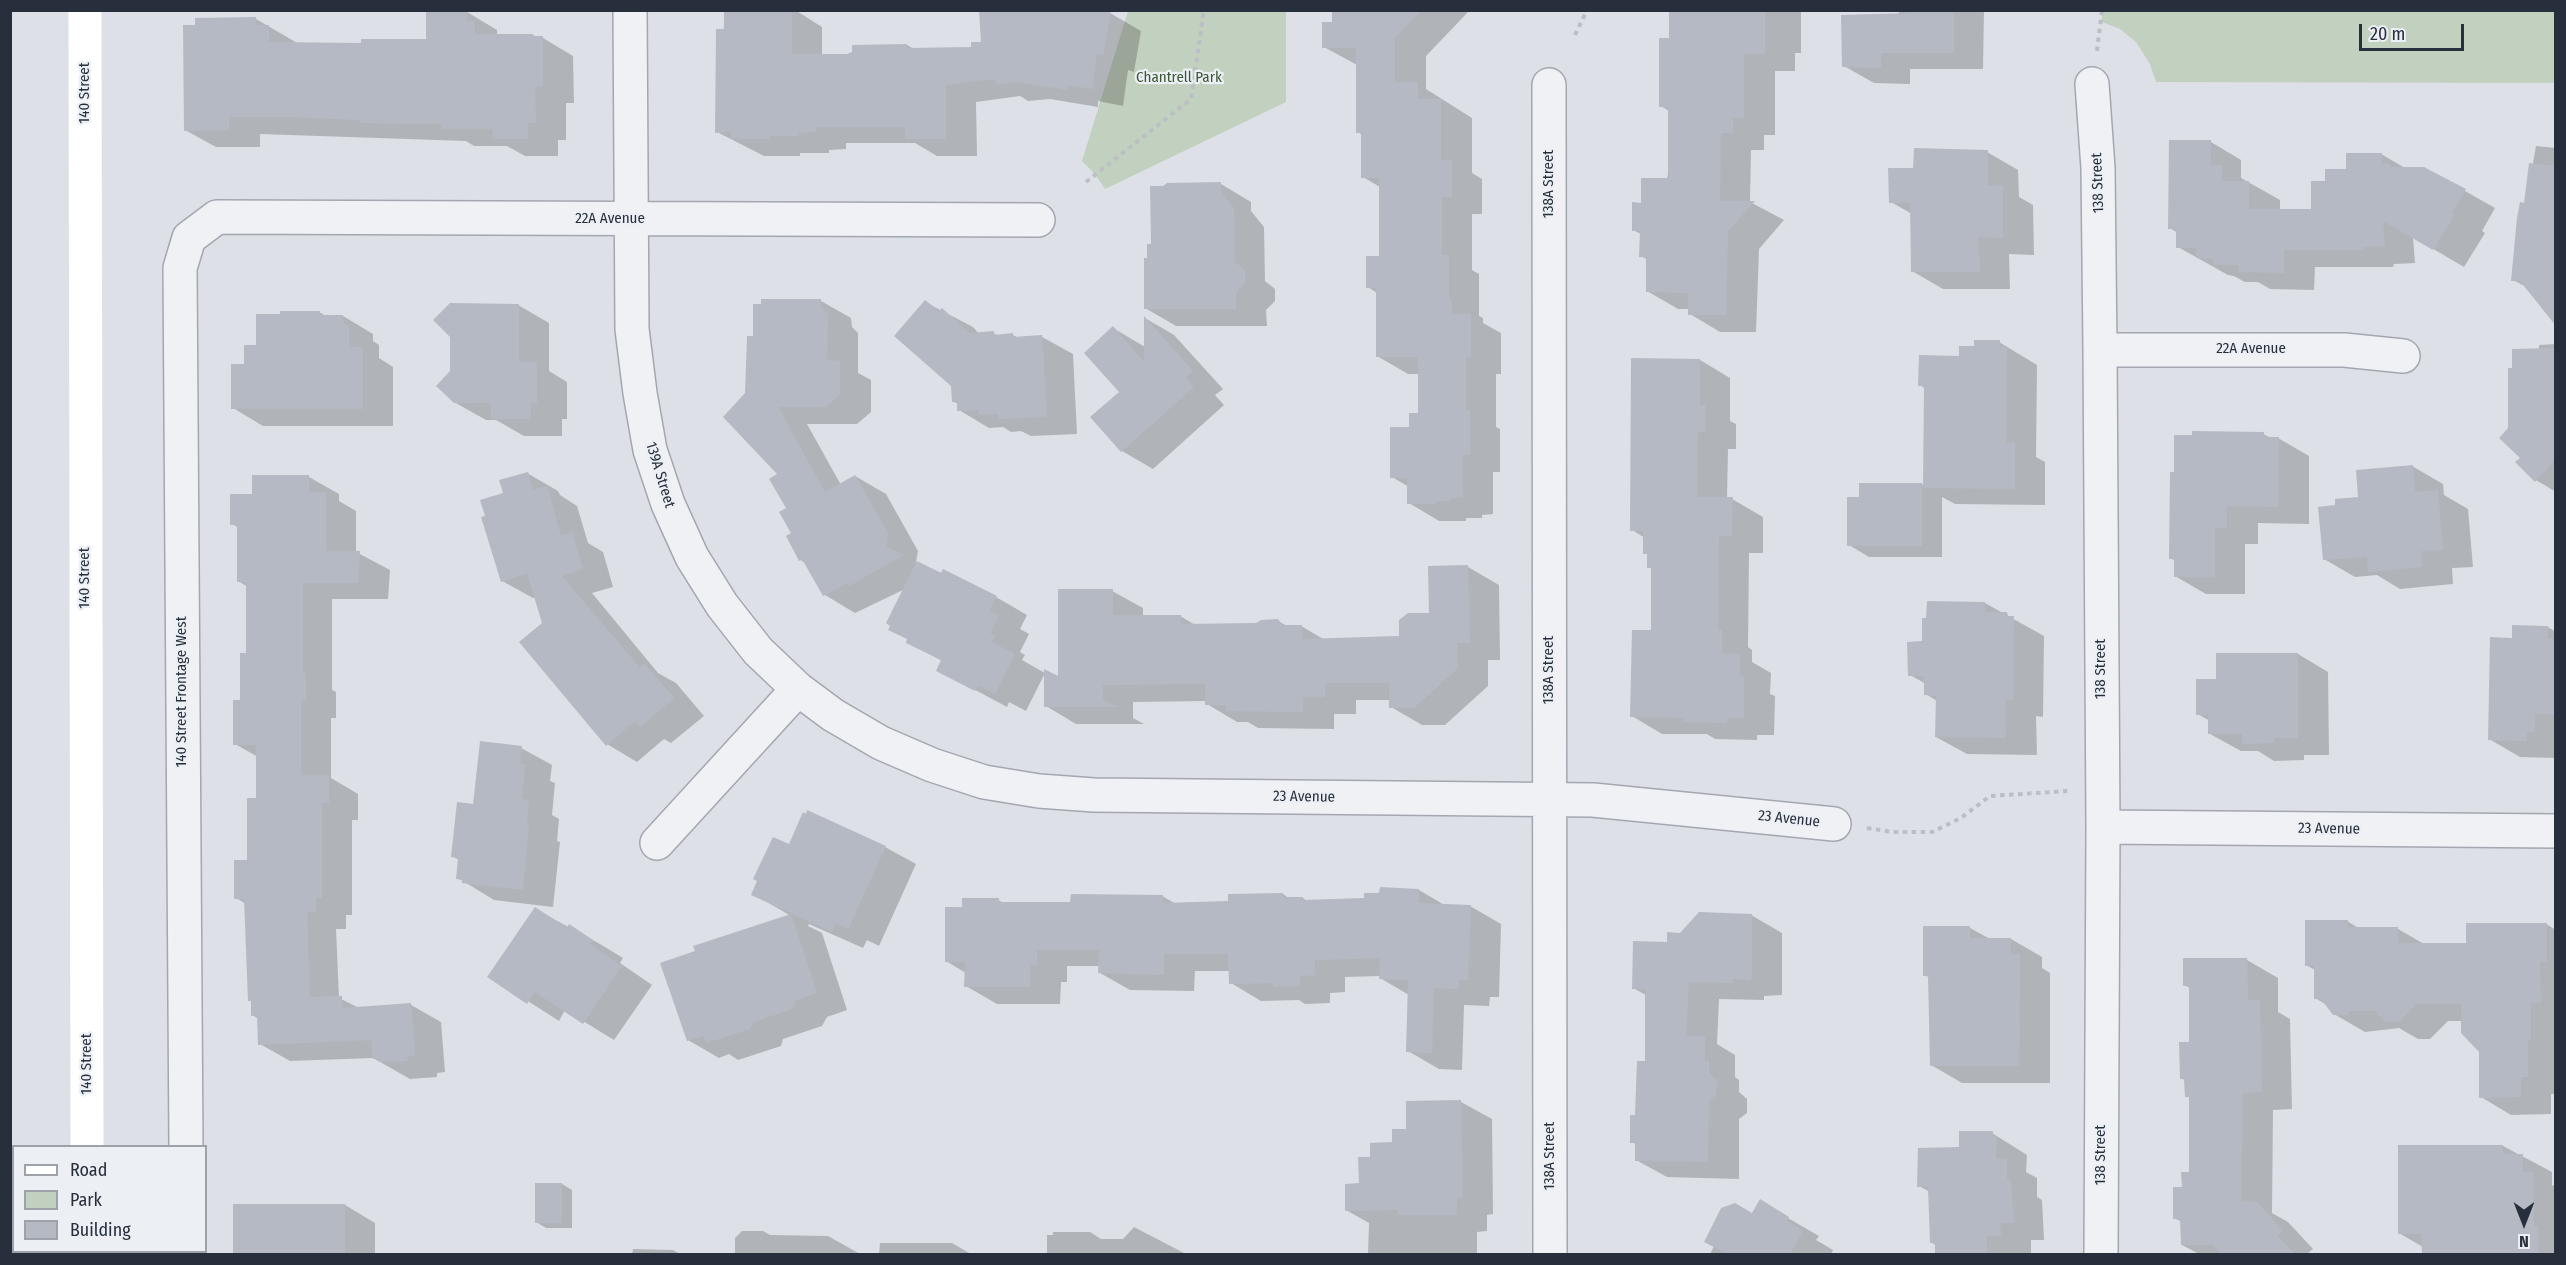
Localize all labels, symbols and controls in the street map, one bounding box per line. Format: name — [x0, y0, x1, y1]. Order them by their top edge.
scale bar — [2362, 12, 2467, 50]
text: 20 m — [2370, 23, 2405, 45]
street label: 140 Street — [76, 62, 94, 124]
park label: Chantrell Park — [1136, 69, 1222, 87]
street label: 138A Street — [1540, 150, 1558, 218]
street label: 138 Street — [2088, 152, 2108, 214]
street label: 22A Avenue — [575, 210, 645, 228]
street label: 22A Avenue — [2216, 340, 2286, 358]
street label: 139A Street — [641, 440, 679, 510]
street label: 140 Street — [76, 547, 94, 609]
street label: 140 Street Frontage West — [173, 616, 191, 768]
street label: 138A Street — [1540, 636, 1558, 704]
street label: 138 Street — [2092, 639, 2110, 699]
street label: 23 Avenue — [1273, 787, 1335, 807]
street label: 23 Avenue — [1757, 807, 1821, 831]
street label: 23 Avenue — [2298, 819, 2360, 839]
street label: 140 Street — [78, 1033, 96, 1095]
street label: 138A Street — [1541, 1122, 1559, 1190]
street label: 138 Street — [2092, 1125, 2110, 1185]
legend — [12, 1145, 207, 1253]
text: Road — [70, 1159, 107, 1181]
text: Park — [70, 1189, 102, 1211]
north arrow — [2494, 1193, 2554, 1253]
text: Building — [70, 1219, 131, 1241]
text: N — [2519, 1232, 2529, 1251]

